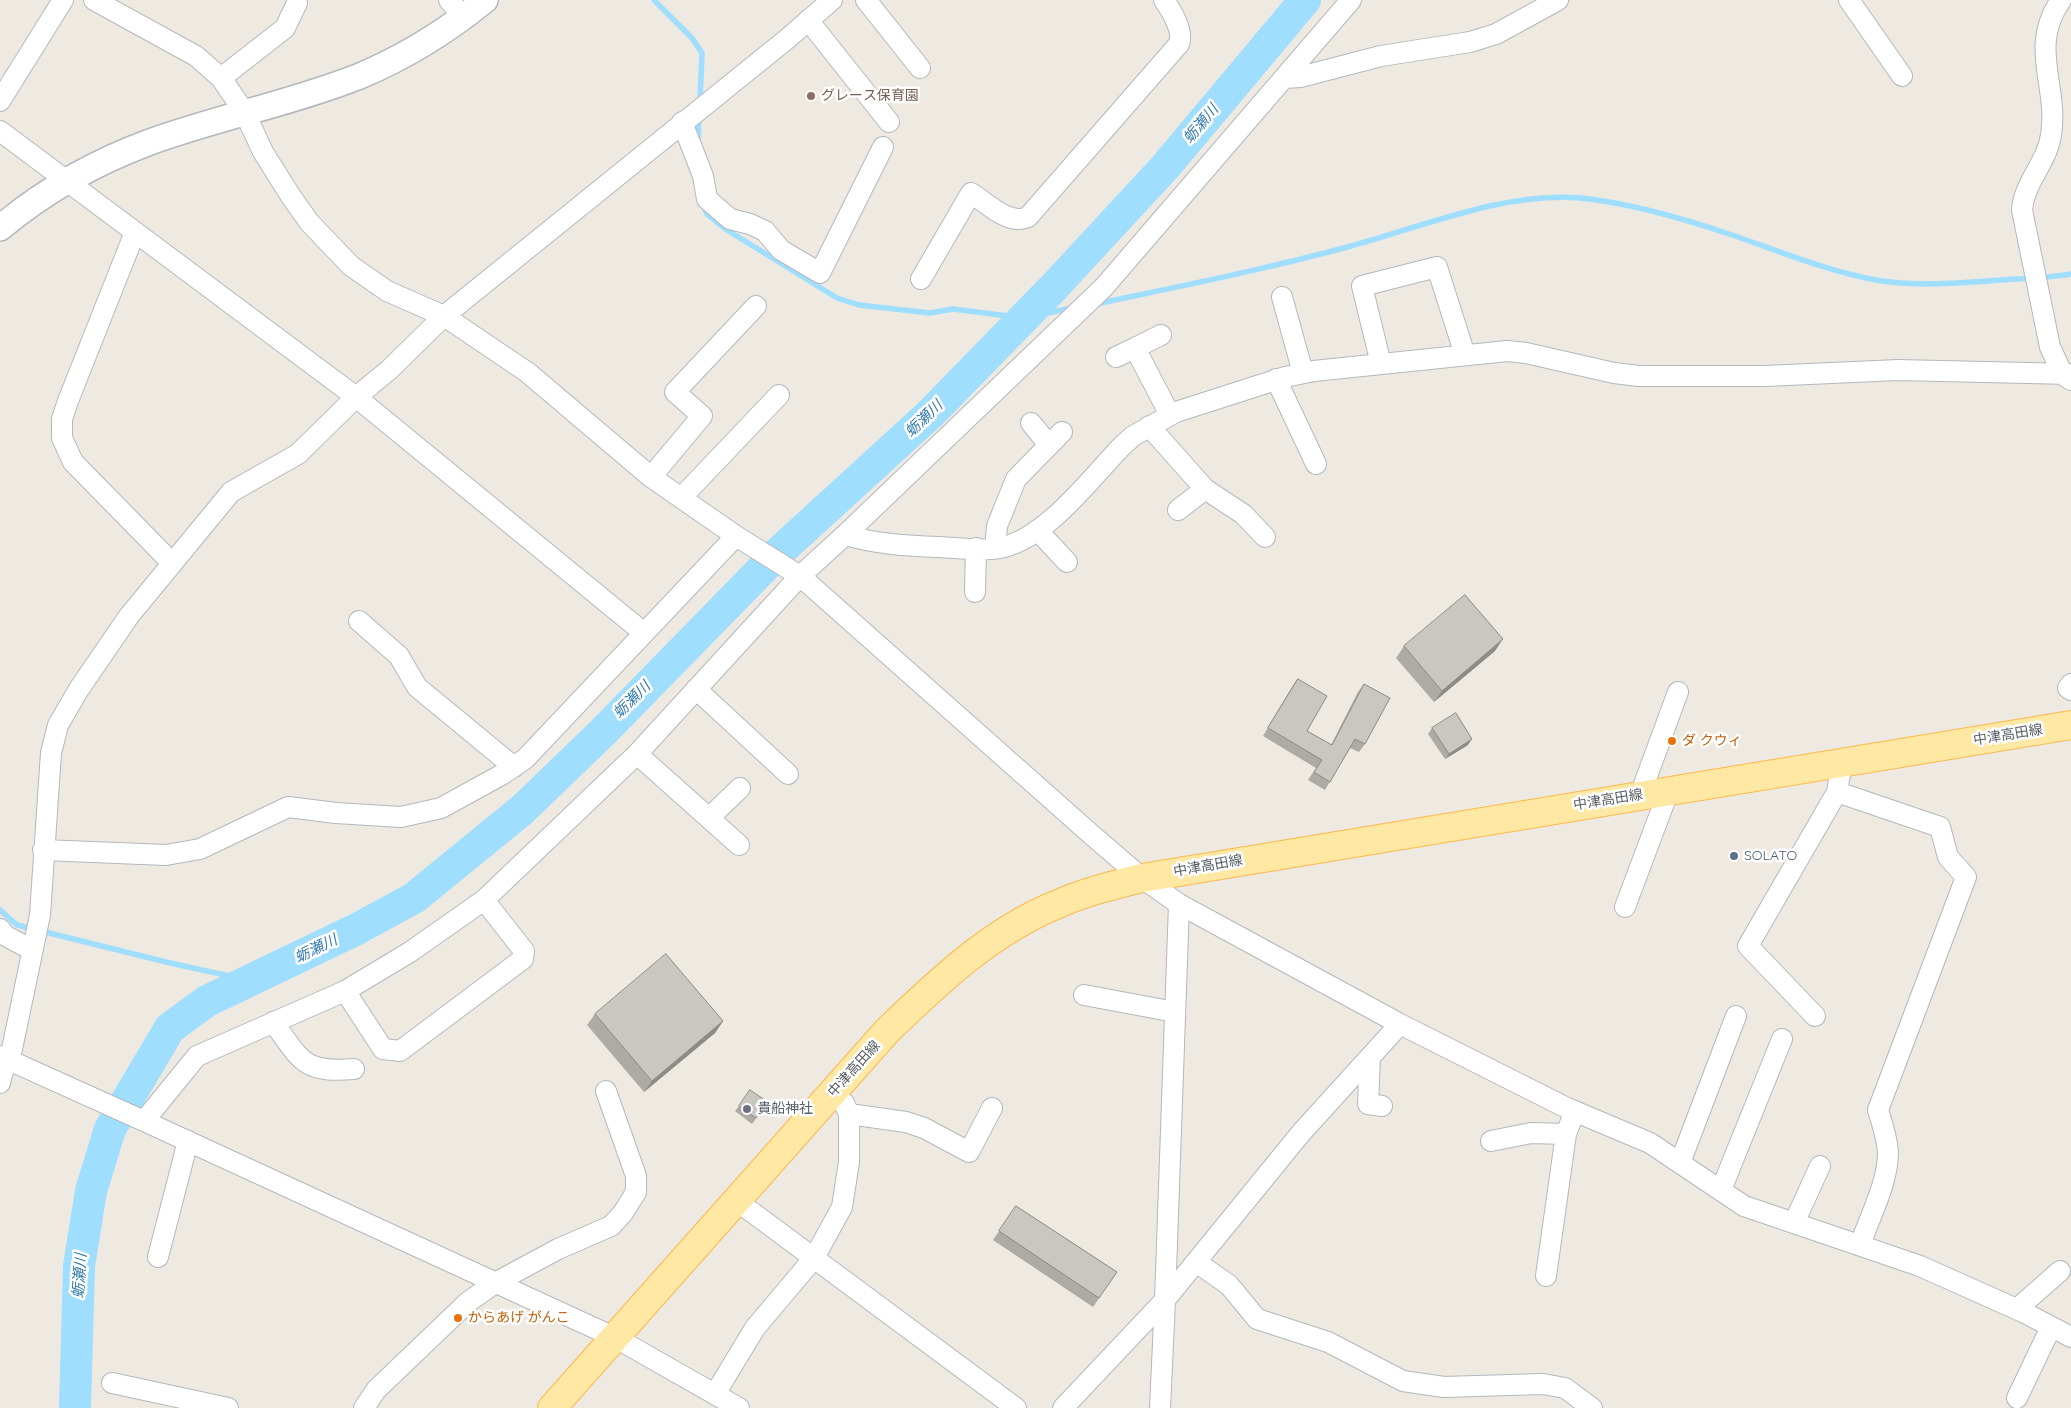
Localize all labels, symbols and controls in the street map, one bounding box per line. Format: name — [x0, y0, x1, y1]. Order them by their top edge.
place label: グレース保育園 — [821, 88, 919, 104]
marker: グレース保育園 — [805, 90, 817, 102]
water label: 蛎瀬川 — [1180, 101, 1222, 147]
water label: 蛎瀬川 — [902, 397, 946, 441]
water label: 蛎瀬川 — [610, 678, 654, 722]
street label: 中津高田線 — [1972, 721, 2044, 749]
place label: ダ クウィ — [1682, 733, 1742, 749]
marker: ダ クウィ — [1666, 735, 1678, 747]
street label: 中津高田線 — [1572, 786, 1644, 814]
place label: SOLATO — [1744, 848, 1797, 864]
marker: SOLATO — [1728, 850, 1740, 862]
street label: 中津高田線 — [1172, 852, 1244, 880]
water label: 蛎瀬川 — [292, 931, 340, 967]
street label: 中津高田線 — [824, 1037, 884, 1101]
place label: 貴船神社 — [757, 1101, 813, 1117]
marker: 貴船神社 — [741, 1103, 753, 1115]
water label: 蛎瀬川 — [69, 1253, 91, 1299]
place label: からあげ がんこ — [468, 1310, 570, 1326]
marker: からあげ がんこ — [452, 1312, 464, 1324]

